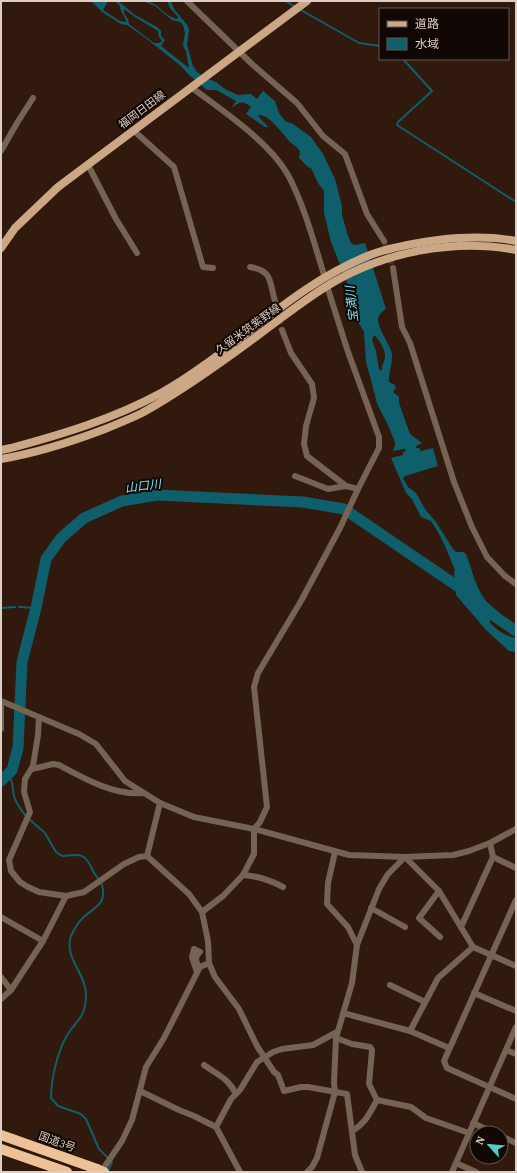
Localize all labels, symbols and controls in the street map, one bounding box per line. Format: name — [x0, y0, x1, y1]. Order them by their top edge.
legend — [379, 8, 509, 60]
text: 道路 — [415, 16, 439, 32]
text: 水域 — [415, 36, 439, 52]
street label: 福岡日田線 — [116, 87, 168, 133]
water label: 宝満川 — [342, 283, 362, 323]
street label: 久留米筑紫野線 — [212, 300, 284, 358]
water label: 山口川 — [124, 476, 164, 496]
north arrow — [469, 1125, 509, 1165]
street label: 国道3号 — [36, 1128, 78, 1156]
text: N — [472, 1134, 489, 1148]

